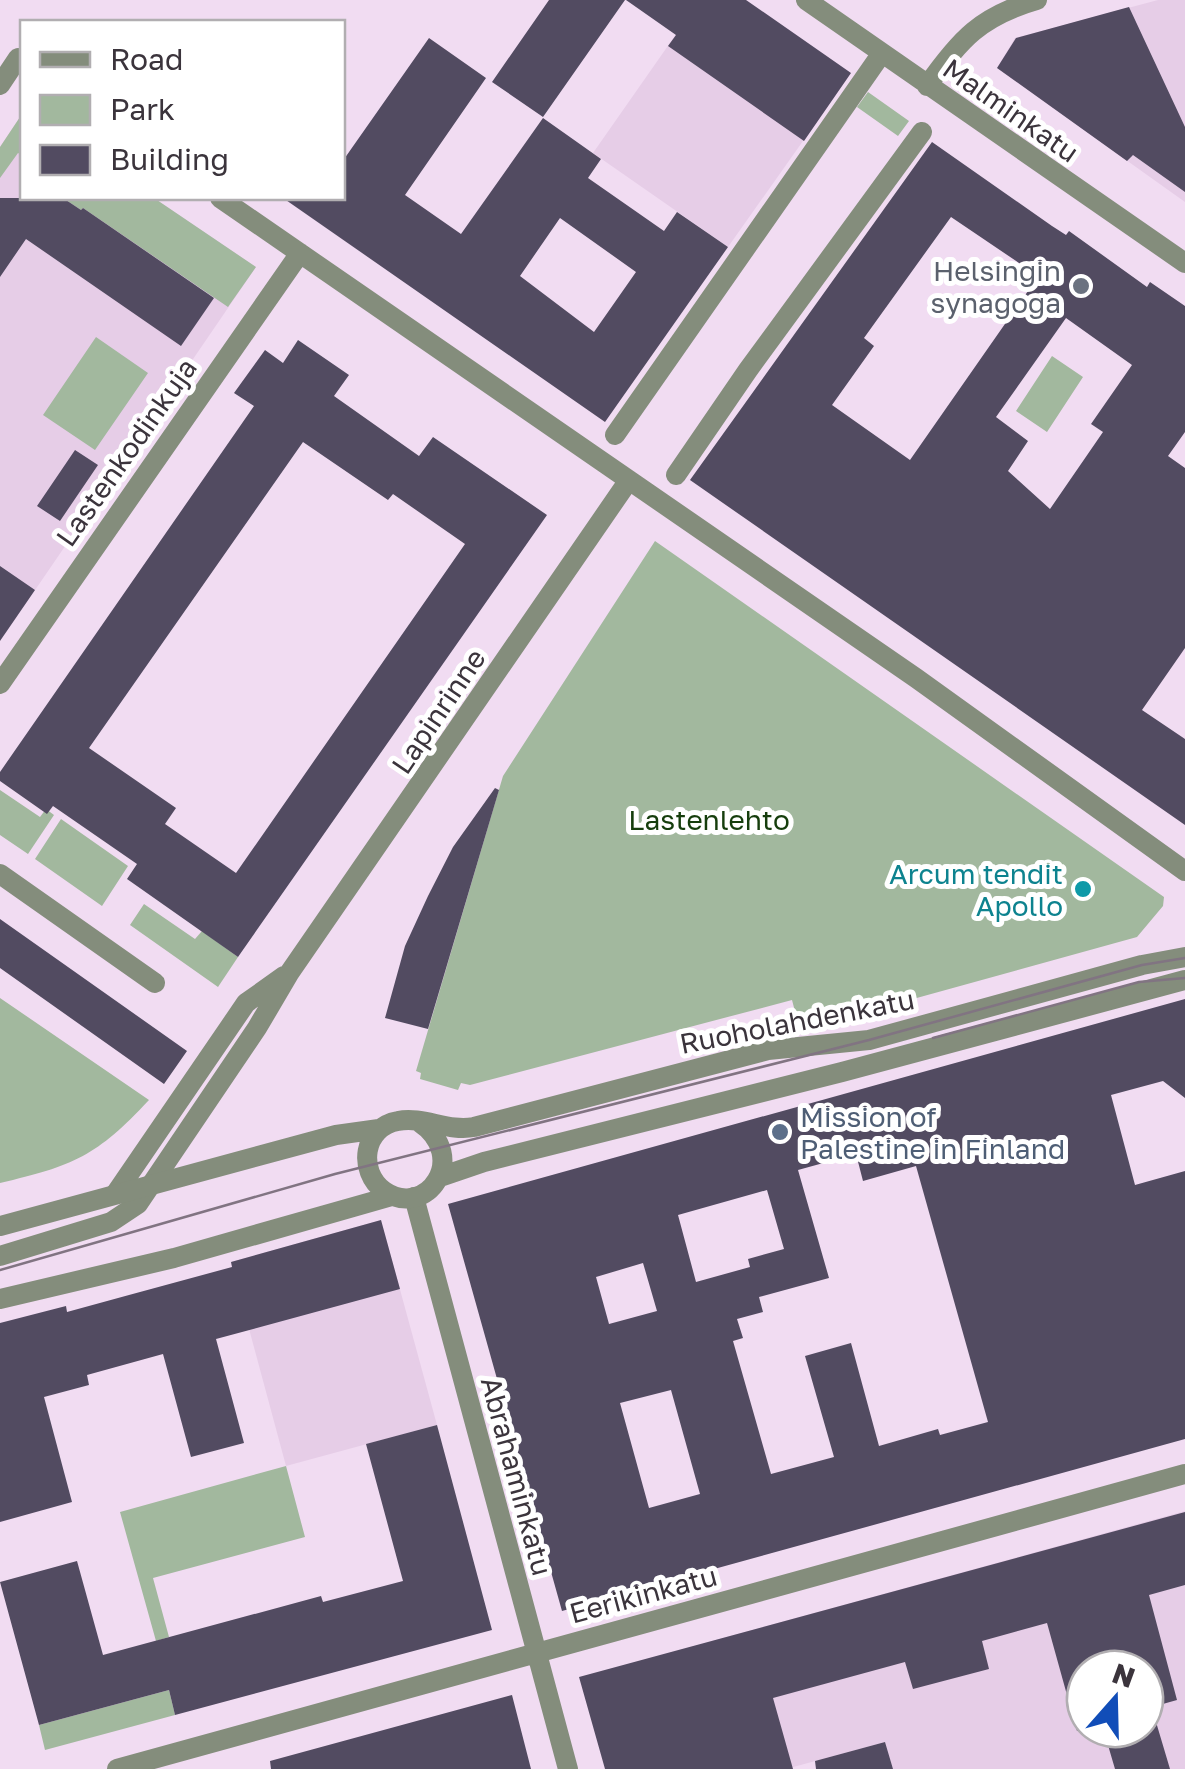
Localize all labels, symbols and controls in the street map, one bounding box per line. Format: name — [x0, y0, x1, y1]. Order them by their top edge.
legend — [20, 20, 345, 200]
text: Road — [110, 41, 184, 77]
street label: Malminkatu — [937, 51, 1085, 169]
text: Park — [110, 91, 175, 127]
text: Building — [110, 141, 229, 177]
place label: Helsingin synagoga — [930, 254, 1061, 319]
marker: Helsingin synagoga — [1070, 275, 1092, 297]
street label: Lastenkodinkuja — [49, 352, 203, 552]
street label: Lapinrinne — [384, 642, 492, 780]
park label: Lastenlehto — [628, 803, 790, 836]
place label: Arcum tendit Apollo — [889, 857, 1063, 922]
marker: Arcum tendit Apollo — [1072, 878, 1094, 900]
street label: Ruoholahdenkatu — [677, 982, 917, 1060]
place label: Mission of Palestine in Finland — [800, 1100, 1065, 1165]
marker: Mission of Palestine in Finland — [769, 1121, 791, 1143]
street label: Abrahaminkatu — [475, 1373, 559, 1579]
street label: Eerikinkatu — [566, 1558, 720, 1630]
north arrow — [1065, 1649, 1165, 1749]
text: N — [1108, 1656, 1139, 1694]

